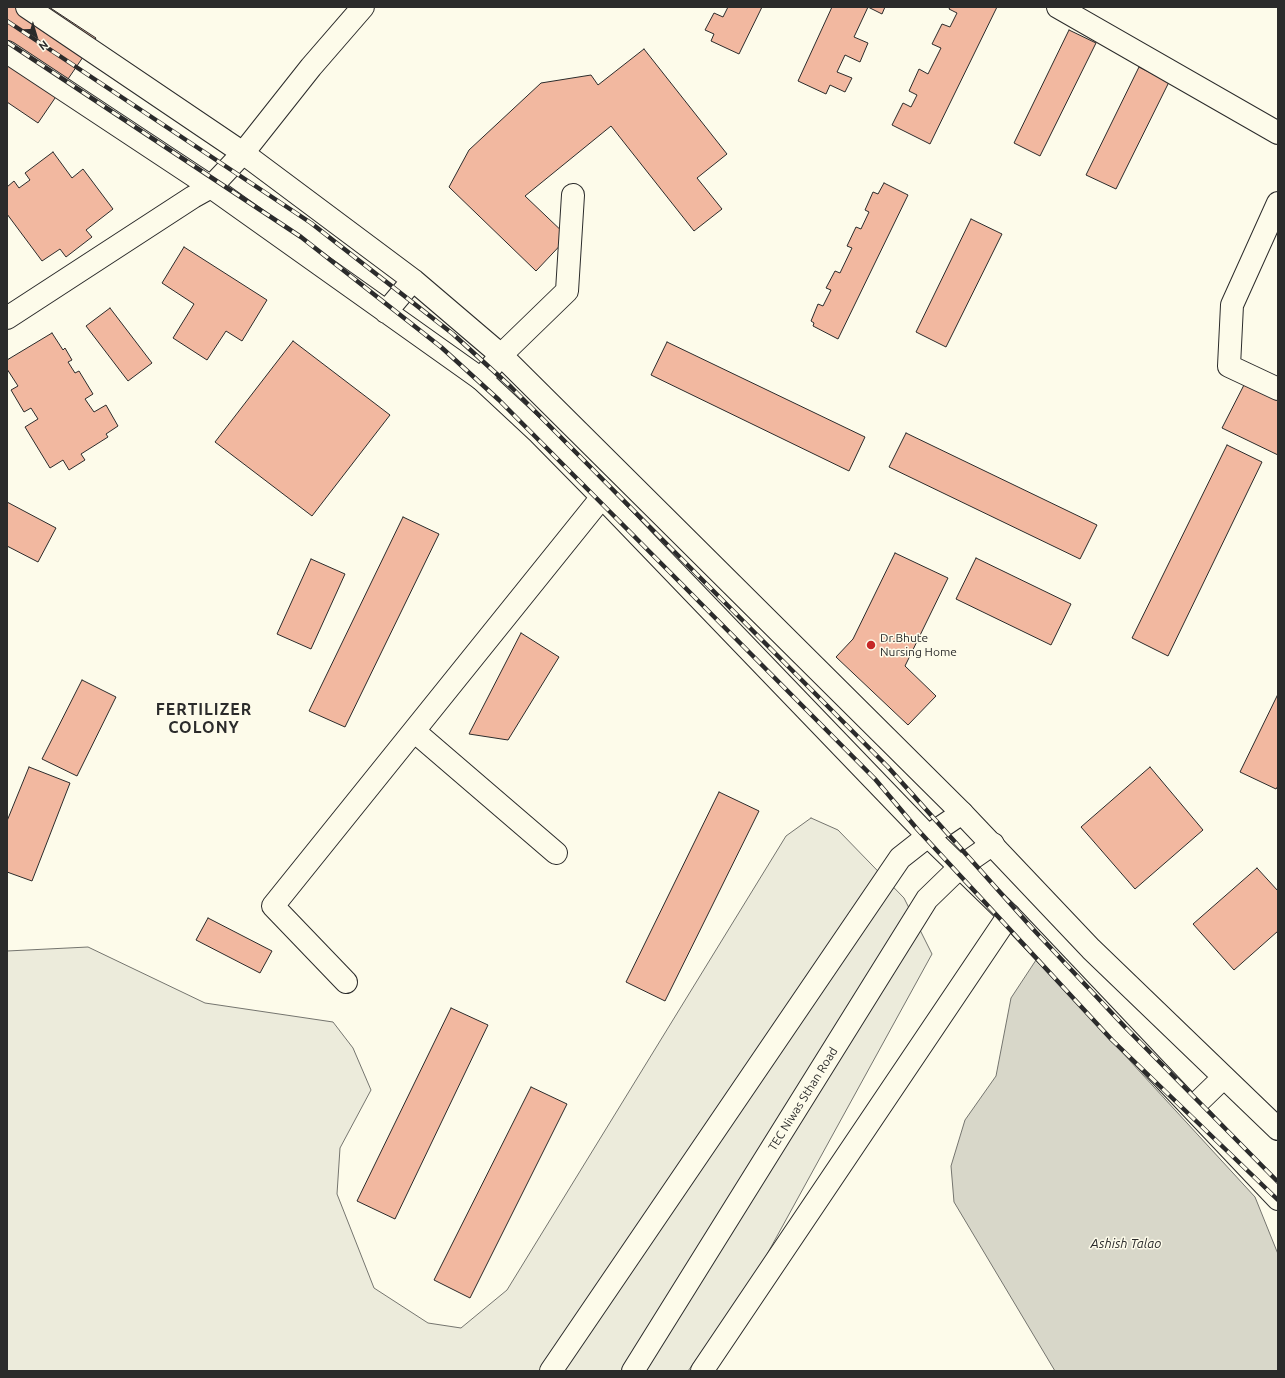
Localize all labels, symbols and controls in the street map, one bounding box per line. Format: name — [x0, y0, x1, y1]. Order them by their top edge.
north arrow — [16, 16, 56, 56]
text: N — [36, 38, 50, 53]
place label: Dr.Bhute Nursing Home — [880, 631, 957, 659]
marker: Dr.Bhute Nursing Home — [865, 639, 877, 651]
district label: FERTILIZER COLONY — [156, 700, 252, 738]
street label: TEC Niwas Sthan Road — [765, 1045, 841, 1153]
water label: Ashish Talao — [1091, 1236, 1161, 1252]

